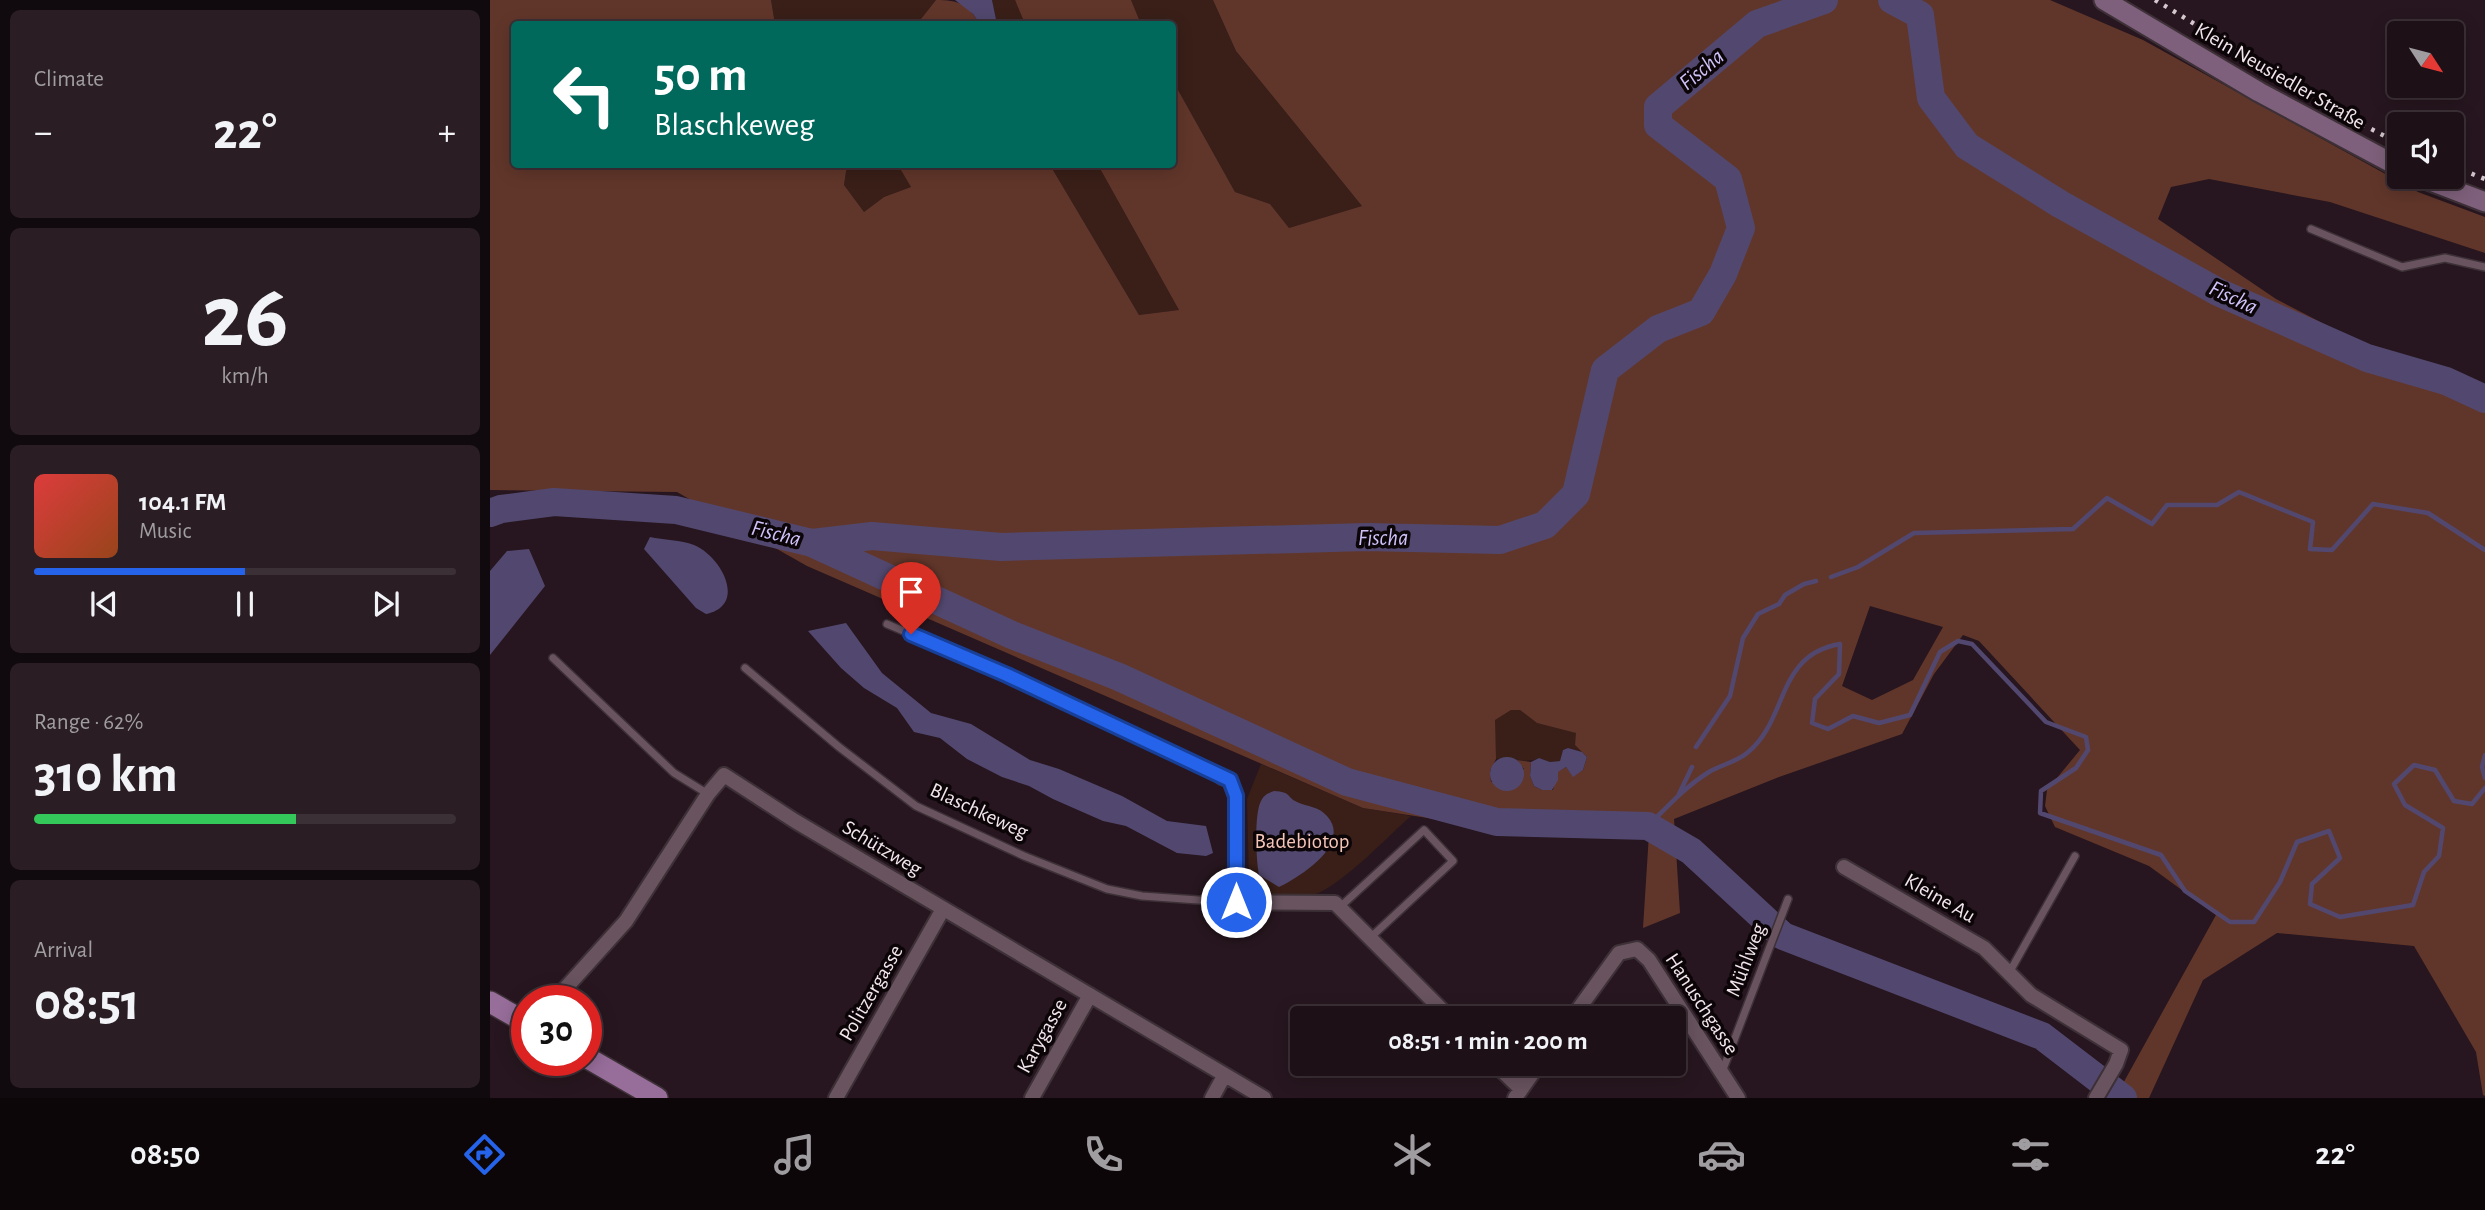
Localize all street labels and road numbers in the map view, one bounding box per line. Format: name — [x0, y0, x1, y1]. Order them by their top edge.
street label: Klein Neusiedler Straße — [2191, 19, 2369, 133]
street label: Blaschkeweg — [927, 779, 1032, 843]
street label: Schützweg — [839, 816, 926, 880]
street label: Kleine Au — [1901, 869, 1979, 927]
street label: Mühlweg — [1722, 920, 1770, 999]
street label: Politzergasse — [835, 941, 907, 1045]
street label: Hanuschgasse — [1661, 949, 1743, 1059]
street label: Karygasse — [1013, 995, 1071, 1077]

